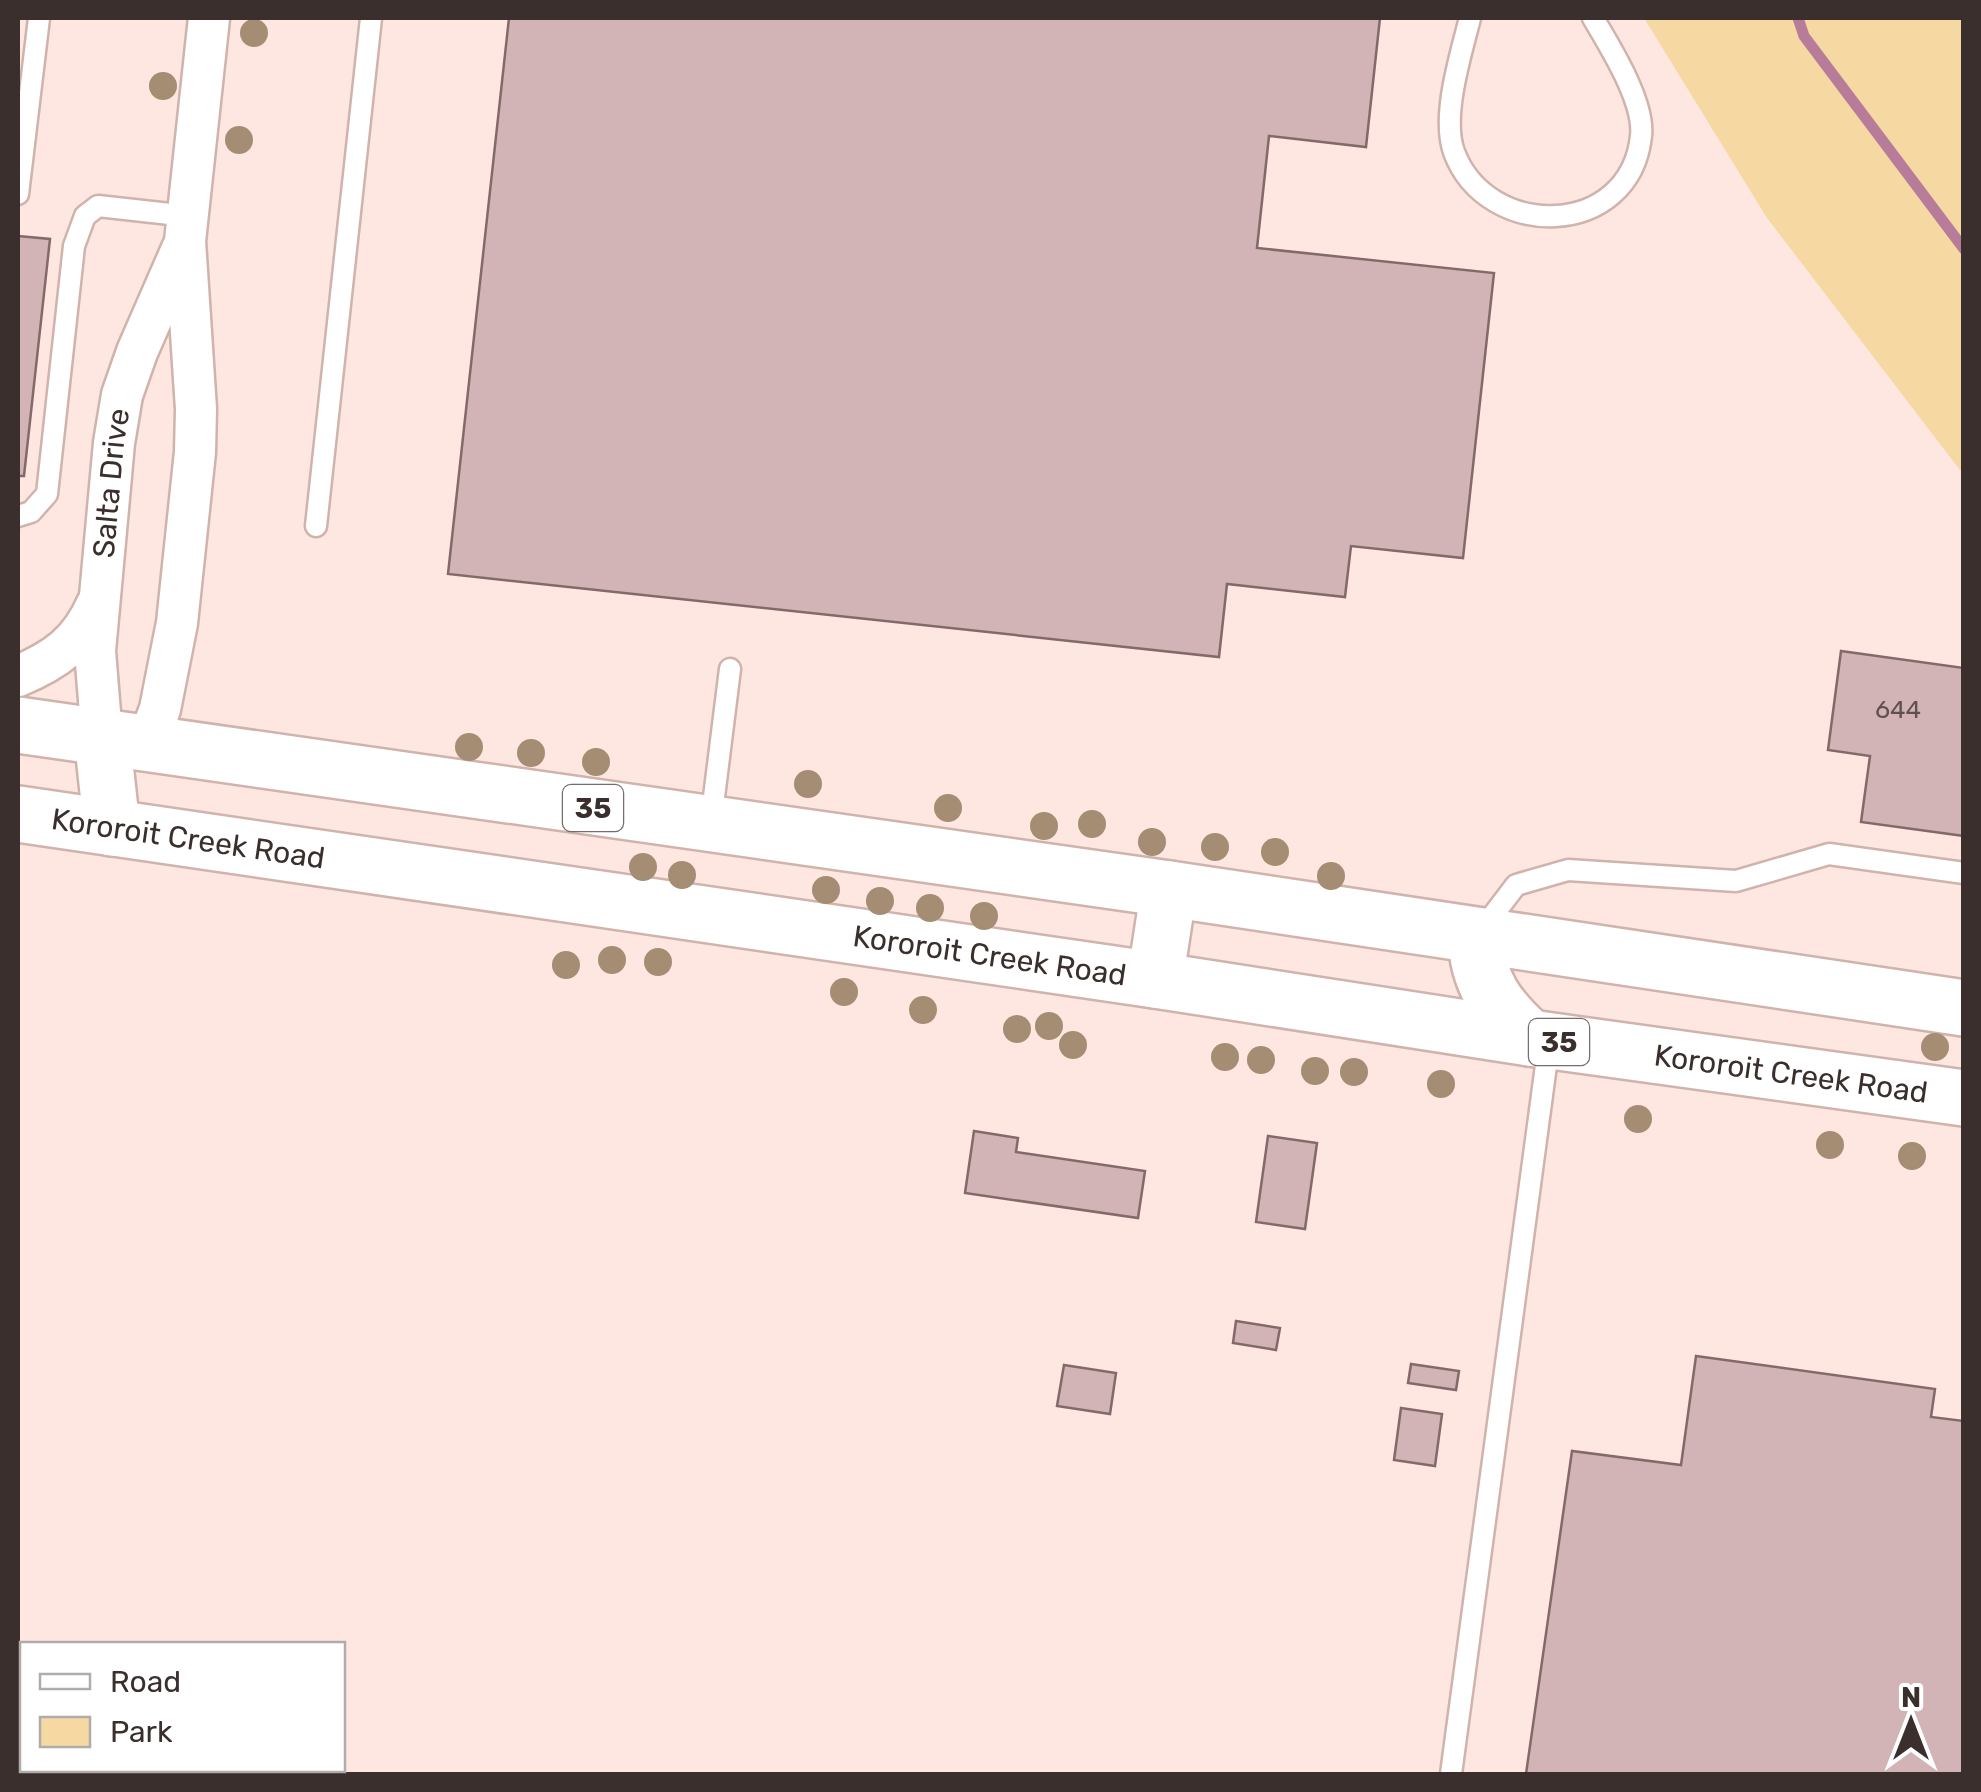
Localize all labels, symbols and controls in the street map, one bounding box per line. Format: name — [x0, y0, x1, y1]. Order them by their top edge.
street label: Salta Drive — [86, 405, 138, 560]
house number: 644 — [1875, 695, 1921, 724]
road number: 35 — [563, 785, 623, 831]
street label: Kororoit Creek Road — [49, 801, 327, 877]
street label: Kororoit Creek Road — [851, 918, 1129, 994]
road number: 35 — [1529, 1019, 1589, 1065]
street label: Kororoit Creek Road — [1652, 1037, 1930, 1111]
legend — [20, 1642, 345, 1772]
text: Road — [110, 1664, 181, 1700]
north arrow — [1861, 1672, 1961, 1772]
text: N — [1901, 1681, 1921, 1714]
text: Park — [110, 1714, 173, 1750]

